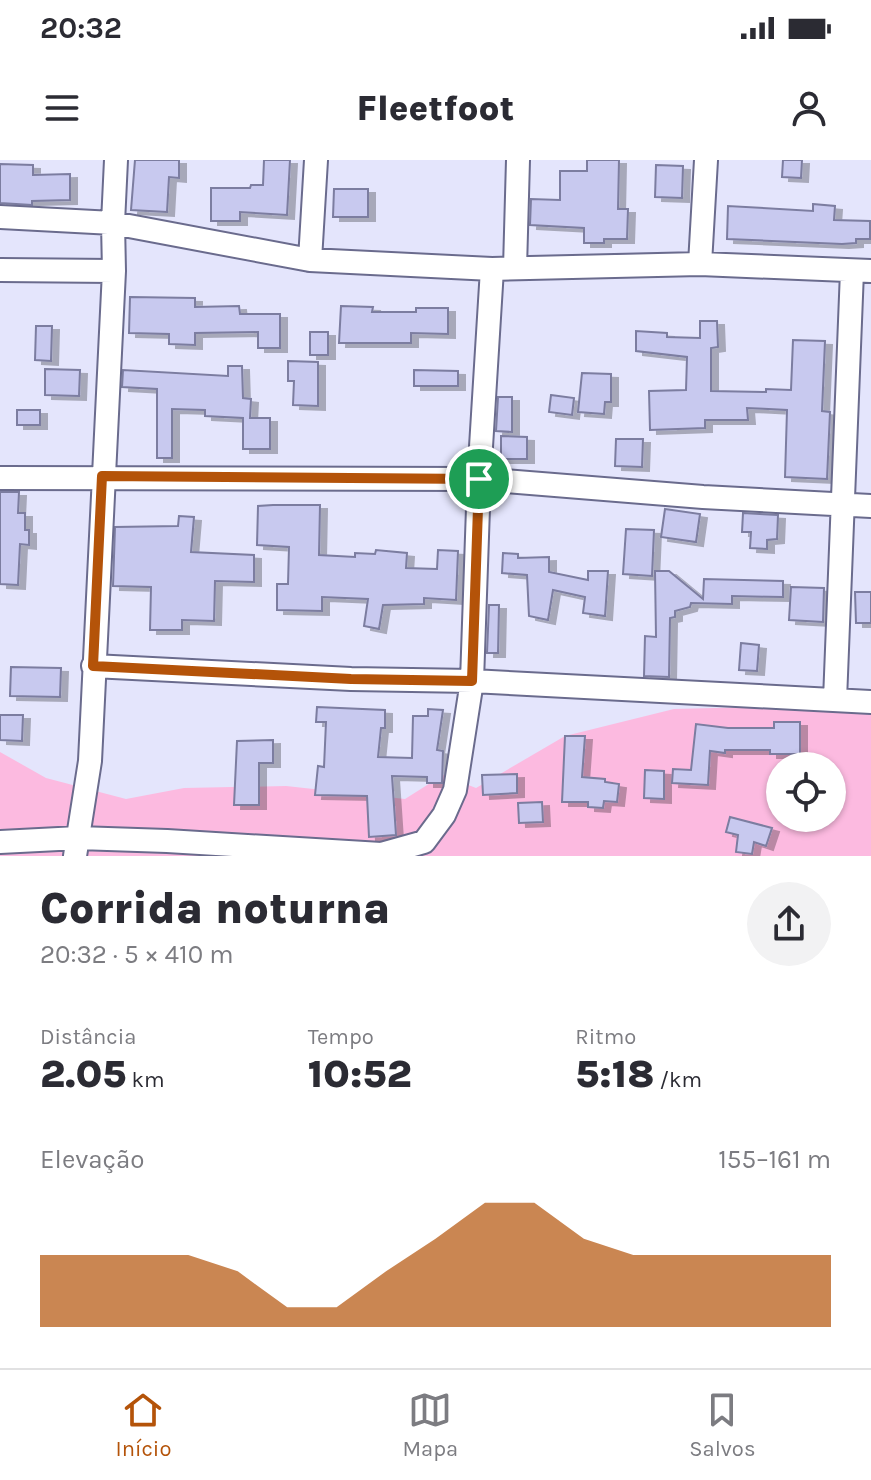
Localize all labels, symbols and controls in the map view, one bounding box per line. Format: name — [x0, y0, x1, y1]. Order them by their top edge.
text: 20:32 — [40, 10, 122, 46]
icon: menu — [40, 86, 84, 130]
icon: person — [787, 86, 831, 130]
text: Fleetfoot — [356, 87, 515, 129]
pin — [445, 445, 513, 513]
icon: arrive — [457, 457, 501, 501]
map controls — [766, 752, 846, 832]
button: locate — [766, 752, 846, 832]
button: share — [747, 882, 831, 966]
text: Corrida noturna — [40, 883, 390, 934]
text: 20:32 · 5 × 410 m — [40, 939, 234, 970]
text: Distância — [40, 1024, 136, 1050]
text: Tempo — [308, 1024, 374, 1050]
text: Ritmo — [575, 1024, 636, 1050]
text: 2.05 — [40, 1050, 126, 1097]
text: 10:52 — [308, 1050, 412, 1097]
text: 5:18 — [575, 1050, 654, 1097]
text: km — [126, 1067, 165, 1093]
text: /km — [654, 1067, 702, 1093]
text: Elevação — [40, 1144, 145, 1175]
text: 155–161 m — [718, 1144, 831, 1175]
tab: Início — [116, 1388, 171, 1462]
tab: Mapa — [402, 1388, 458, 1462]
tab: Salvos — [689, 1388, 755, 1462]

